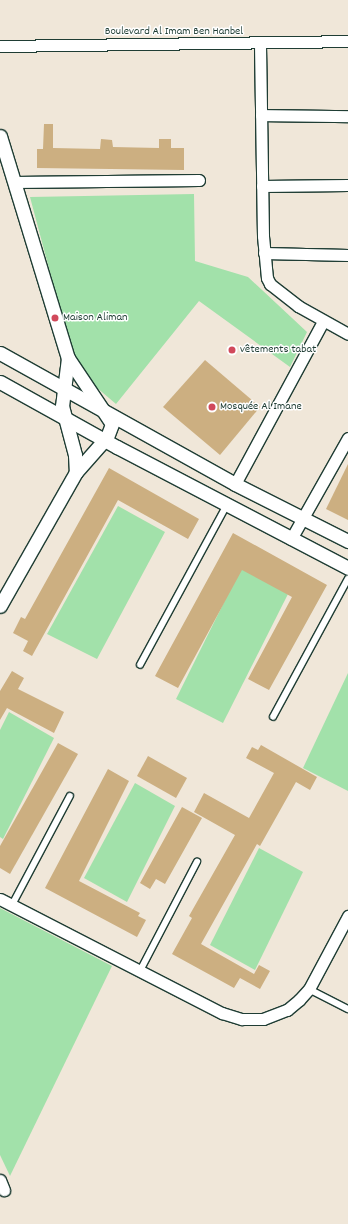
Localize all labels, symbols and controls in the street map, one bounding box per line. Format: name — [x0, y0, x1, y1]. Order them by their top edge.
street label: Boulevard Al Imam Ben Hanbel — [105, 25, 243, 39]
place label: Maison Aliman — [63, 311, 128, 325]
marker: Maison Aliman — [50, 313, 60, 323]
place label: vêtements tabat — [240, 343, 316, 357]
marker: vêtements tabat — [227, 345, 237, 355]
place label: Mosquée Al Imane — [220, 400, 302, 414]
marker: Mosquée Al Imane — [207, 402, 217, 412]

